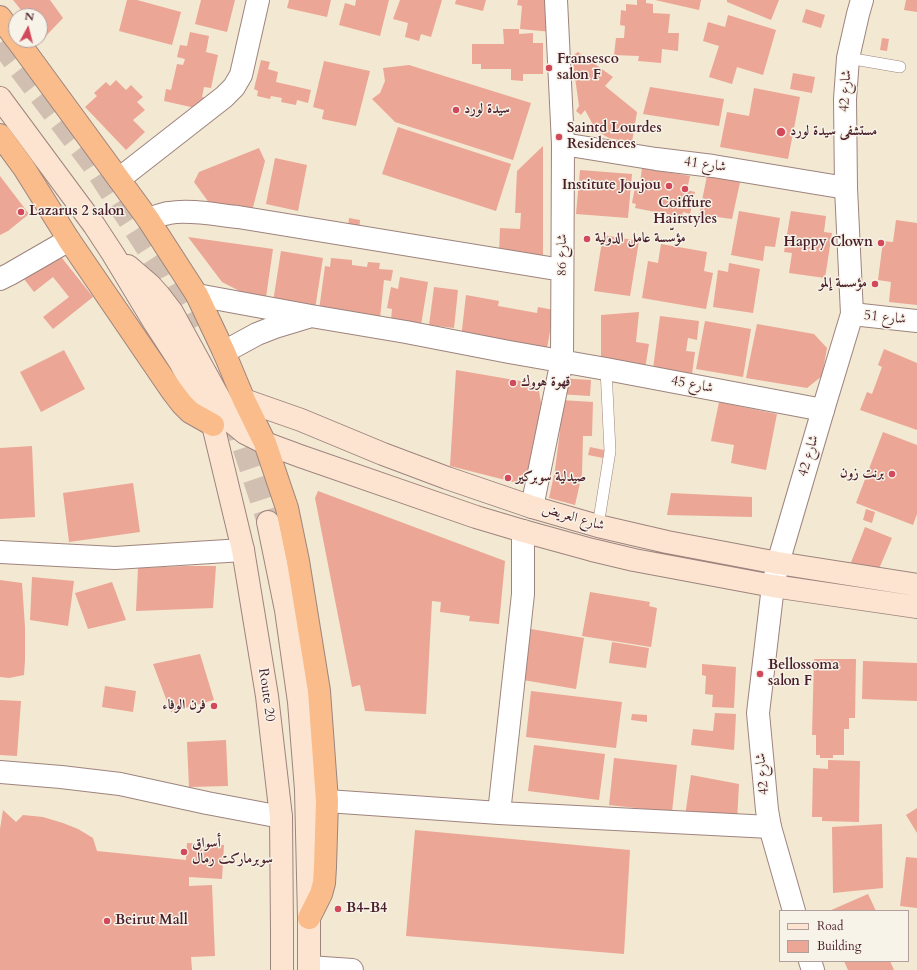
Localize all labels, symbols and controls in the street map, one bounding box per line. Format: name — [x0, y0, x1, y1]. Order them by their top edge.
north arrow — [8, 8, 48, 48]
text: N — [24, 9, 35, 25]
place label: Fransesco salon F — [557, 52, 619, 84]
marker: Fransesco salon F — [544, 63, 554, 73]
street label: شارع 42 — [837, 69, 855, 113]
place label: سيدة لورد — [464, 102, 510, 118]
marker: سيدة لورد — [451, 105, 461, 115]
place label: Saintd Lourdes Residences — [567, 121, 662, 154]
place label: مستشفى سيدة لورد — [790, 124, 877, 140]
marker: مستشفى سيدة لورد — [775, 126, 787, 138]
marker: Saintd Lourdes Residences — [554, 132, 564, 142]
street label: شارع 41 — [683, 154, 727, 176]
place label: Institute Joujou — [562, 178, 661, 194]
marker: Institute Joujou — [664, 181, 674, 191]
marker: Coiffure Hairstyles — [680, 184, 690, 194]
place label: Coiffure Hairstyles — [653, 196, 717, 228]
place label: Lazarus 2 salon — [29, 204, 124, 220]
marker: Lazarus 2 salon — [16, 207, 26, 217]
place label: مؤسّسة عامل الدولية — [595, 231, 686, 247]
street label: شارع 86 — [555, 234, 571, 276]
marker: مؤسّسة عامل الدولية — [582, 234, 592, 244]
place label: Happy Clown — [784, 235, 873, 251]
marker: Happy Clown — [876, 238, 886, 248]
place label: مؤسسة إلمو — [819, 276, 867, 292]
marker: مؤسسة إلمو — [870, 279, 880, 289]
street label: شارع 51 — [863, 307, 907, 329]
street label: شارع 45 — [670, 373, 714, 397]
place label: قهوة هووك — [521, 375, 570, 391]
marker: قهوة هووك — [508, 378, 518, 388]
street label: شارع 42 — [795, 433, 823, 479]
place label: برنت زون — [840, 466, 884, 482]
marker: برنت زون — [887, 469, 897, 479]
place label: صيدلية سوبركير — [516, 470, 586, 486]
marker: صيدلية سوبركير — [503, 473, 513, 483]
street label: شارع العريض — [540, 501, 606, 535]
place label: Bellossoma salon F — [768, 658, 839, 690]
street label: Route 20 — [254, 667, 278, 723]
marker: Bellossoma salon F — [755, 669, 765, 679]
place label: فرن الوفاء — [162, 698, 206, 714]
marker: فرن الوفاء — [209, 701, 219, 711]
street label: شارع 42 — [753, 752, 773, 796]
place label: أسواق سوبرماركت رمال — [192, 836, 273, 868]
marker: أسواق سوبرماركت رمال — [179, 847, 189, 857]
place label: B4-B4 — [346, 901, 387, 917]
marker: B4-B4 — [333, 904, 343, 914]
legend — [779, 910, 909, 962]
place label: Beirut Mall — [115, 913, 188, 929]
marker: Beirut Mall — [102, 916, 112, 926]
text: Road — [817, 918, 843, 934]
text: Building — [817, 938, 861, 954]

